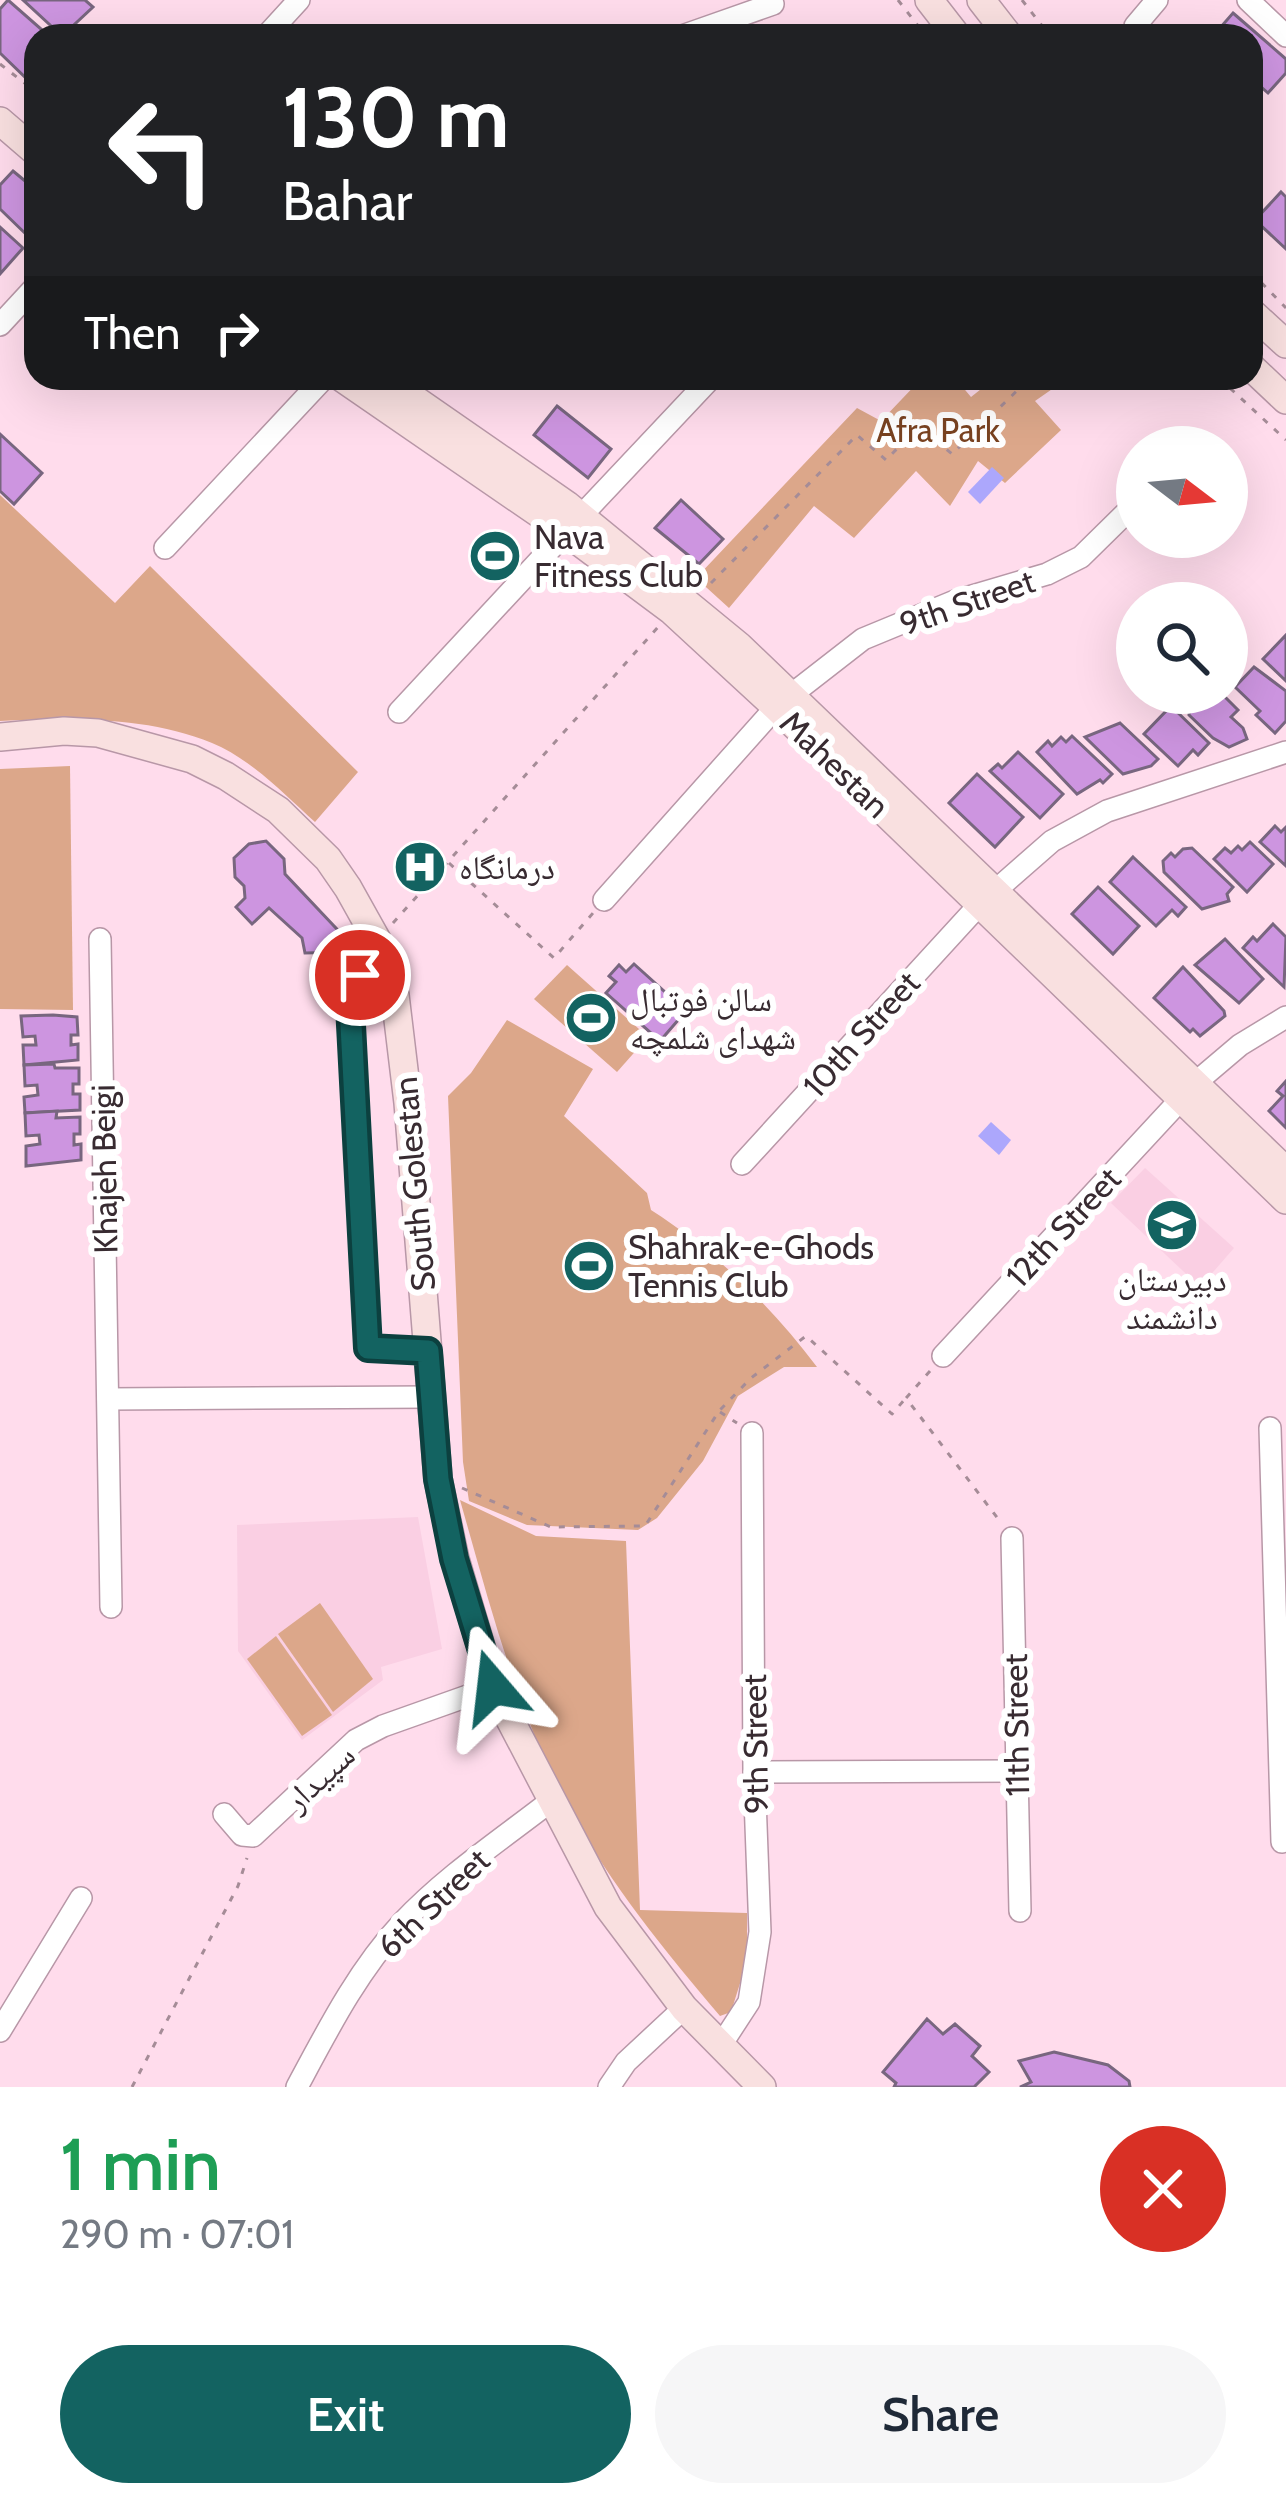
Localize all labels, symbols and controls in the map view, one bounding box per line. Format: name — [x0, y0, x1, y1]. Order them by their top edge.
text: 130 m — [282, 66, 509, 168]
icon: left — [84, 72, 240, 228]
text: Bahar — [282, 168, 412, 234]
icon: right — [204, 300, 270, 366]
text: Then — [84, 306, 180, 360]
park label: Afra Park — [876, 410, 1000, 450]
north arrow — [1116, 426, 1248, 558]
map controls — [1116, 426, 1248, 714]
place label: Nava Fitness Club — [534, 517, 703, 595]
sports icon: Nava Fitness Club — [467, 528, 523, 584]
street label: 9th Street — [894, 560, 1040, 644]
button: search — [1116, 582, 1248, 714]
street label: Mahestan — [772, 702, 898, 826]
hospital icon: درمانگاه — [392, 839, 448, 895]
place label: درمانگاه — [459, 847, 555, 887]
pin — [309, 924, 411, 1026]
icon: arrive — [327, 942, 393, 1008]
street label: 10th Street — [794, 963, 928, 1105]
place label: سالن فوتبال شهدای شلمچه — [630, 979, 796, 1058]
sports icon: سالن فوتبال شهدای شلمچه — [563, 990, 619, 1046]
street label: South Golestan — [385, 1075, 443, 1293]
street label: Khajeh Beigi — [83, 1084, 125, 1254]
street label: 12th Street — [997, 1159, 1129, 1295]
school or university icon: دبیرستان دانشمند — [1144, 1197, 1200, 1253]
place label: Shahrak-e-Ghods Tennis Club — [628, 1227, 874, 1305]
sports icon: Shahrak-e-Ghods Tennis Club — [561, 1238, 617, 1294]
place label: دبیرستان دانشمند — [1117, 1259, 1227, 1337]
position arrow — [430, 1624, 556, 1750]
street label: 11th Street — [995, 1653, 1037, 1797]
street label: 9th Street — [734, 1674, 776, 1814]
street label: سپیدار — [275, 1735, 363, 1820]
street label: 6th Street — [369, 1840, 497, 1966]
text: 1 min — [60, 2121, 221, 2208]
button: close — [1100, 2126, 1226, 2252]
text: 290 m · 07:01 — [60, 2210, 294, 2258]
button: Exit — [60, 2345, 631, 2483]
button: Share — [655, 2345, 1226, 2483]

